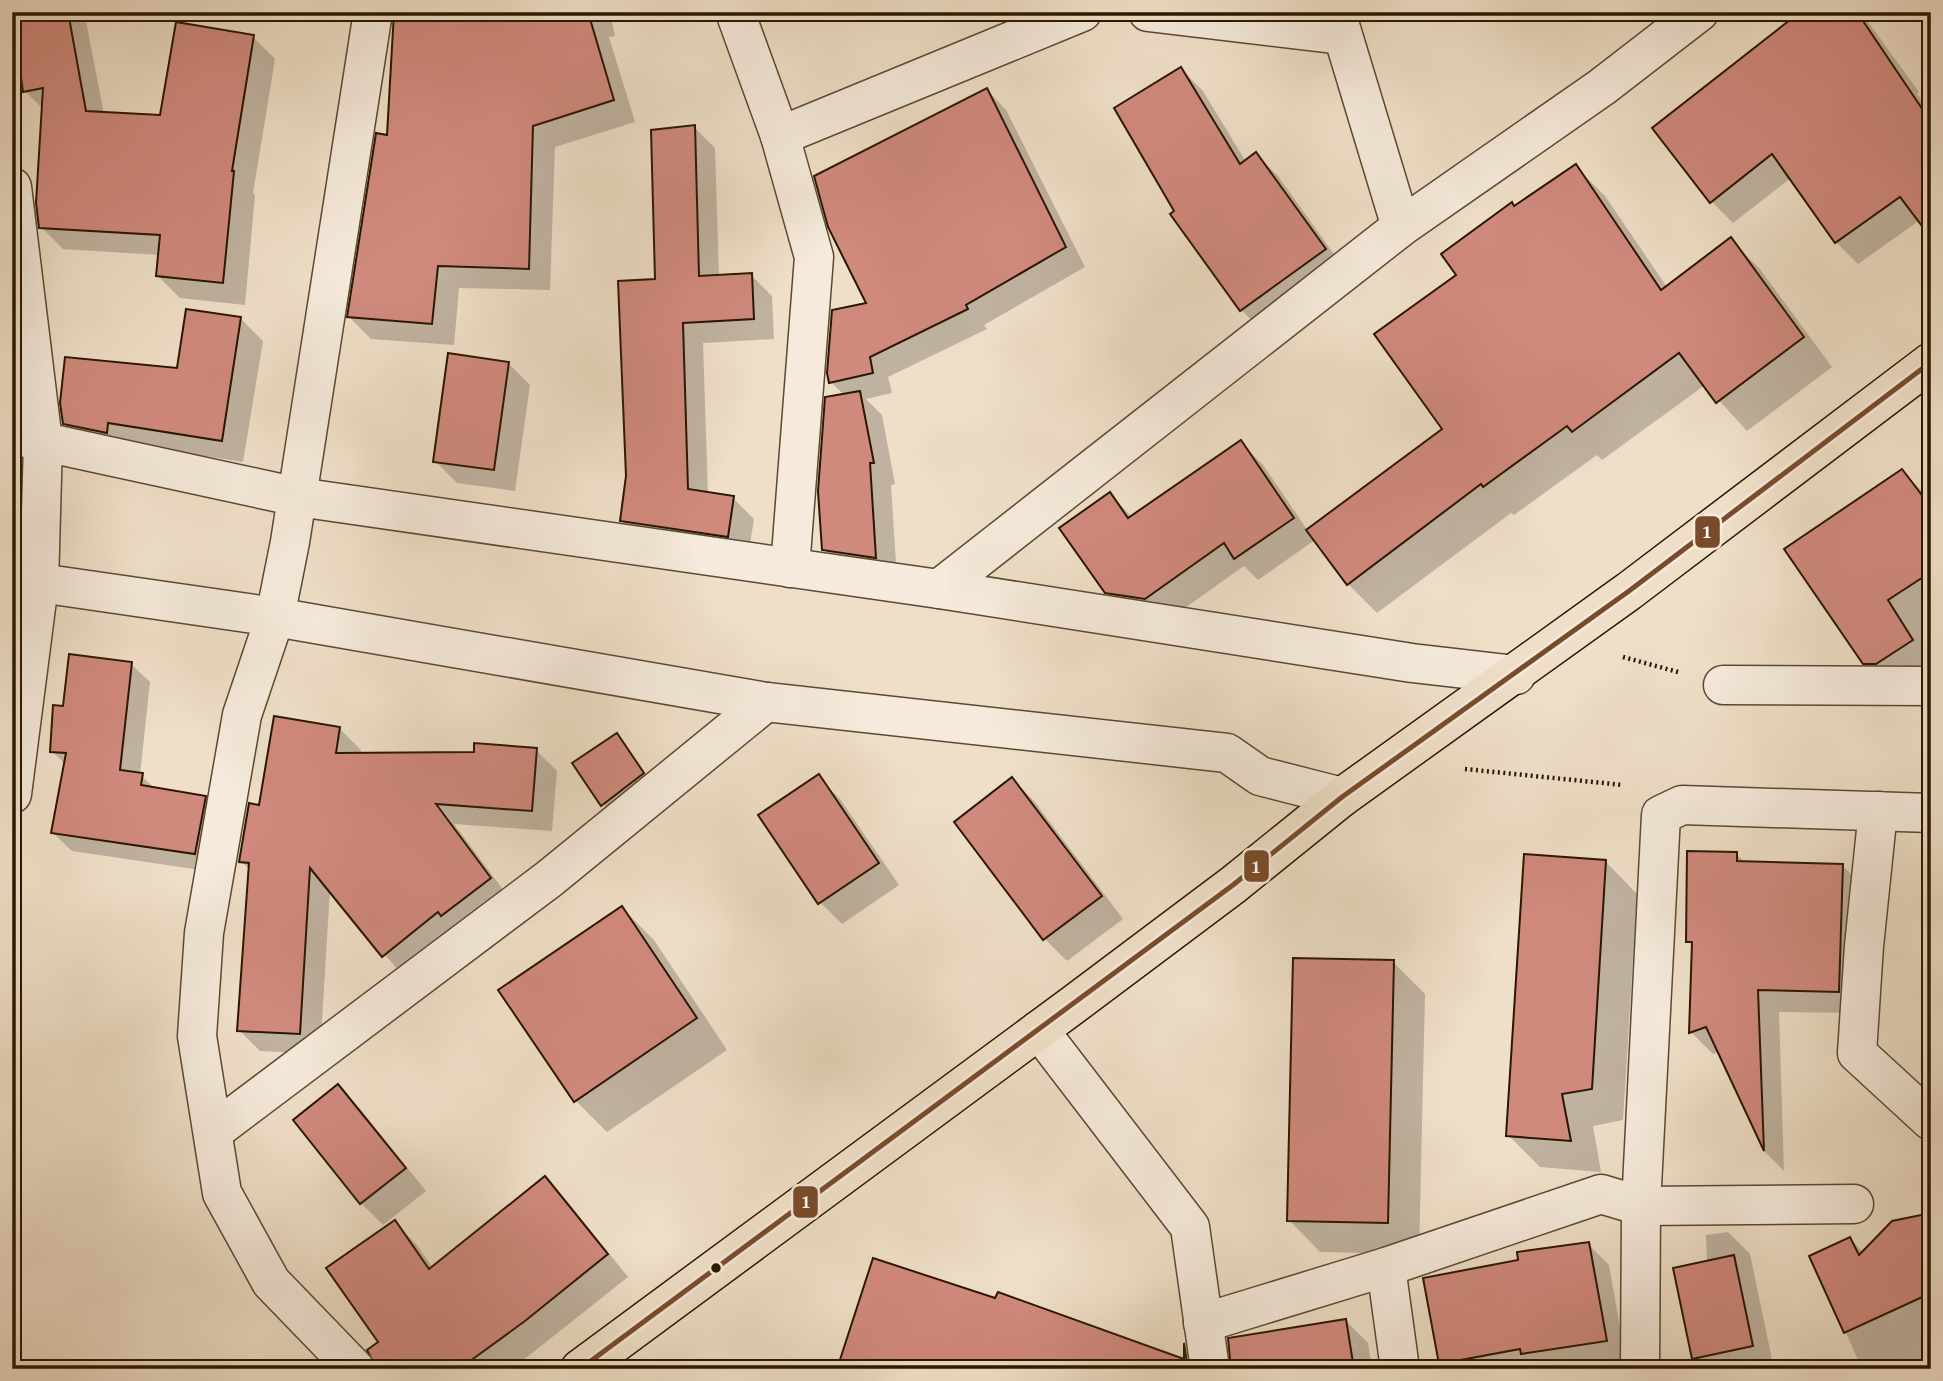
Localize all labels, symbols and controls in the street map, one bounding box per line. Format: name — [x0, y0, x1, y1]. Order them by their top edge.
line badge: 1 — [1694, 515, 1721, 549]
text: 1 — [1702, 517, 1712, 545]
line badge: 1 — [1243, 849, 1270, 883]
text: 1 — [1251, 852, 1261, 880]
line badge: 1 — [792, 1185, 819, 1219]
text: 1 — [801, 1187, 811, 1215]
unlabelled marker — [709, 1261, 723, 1275]

